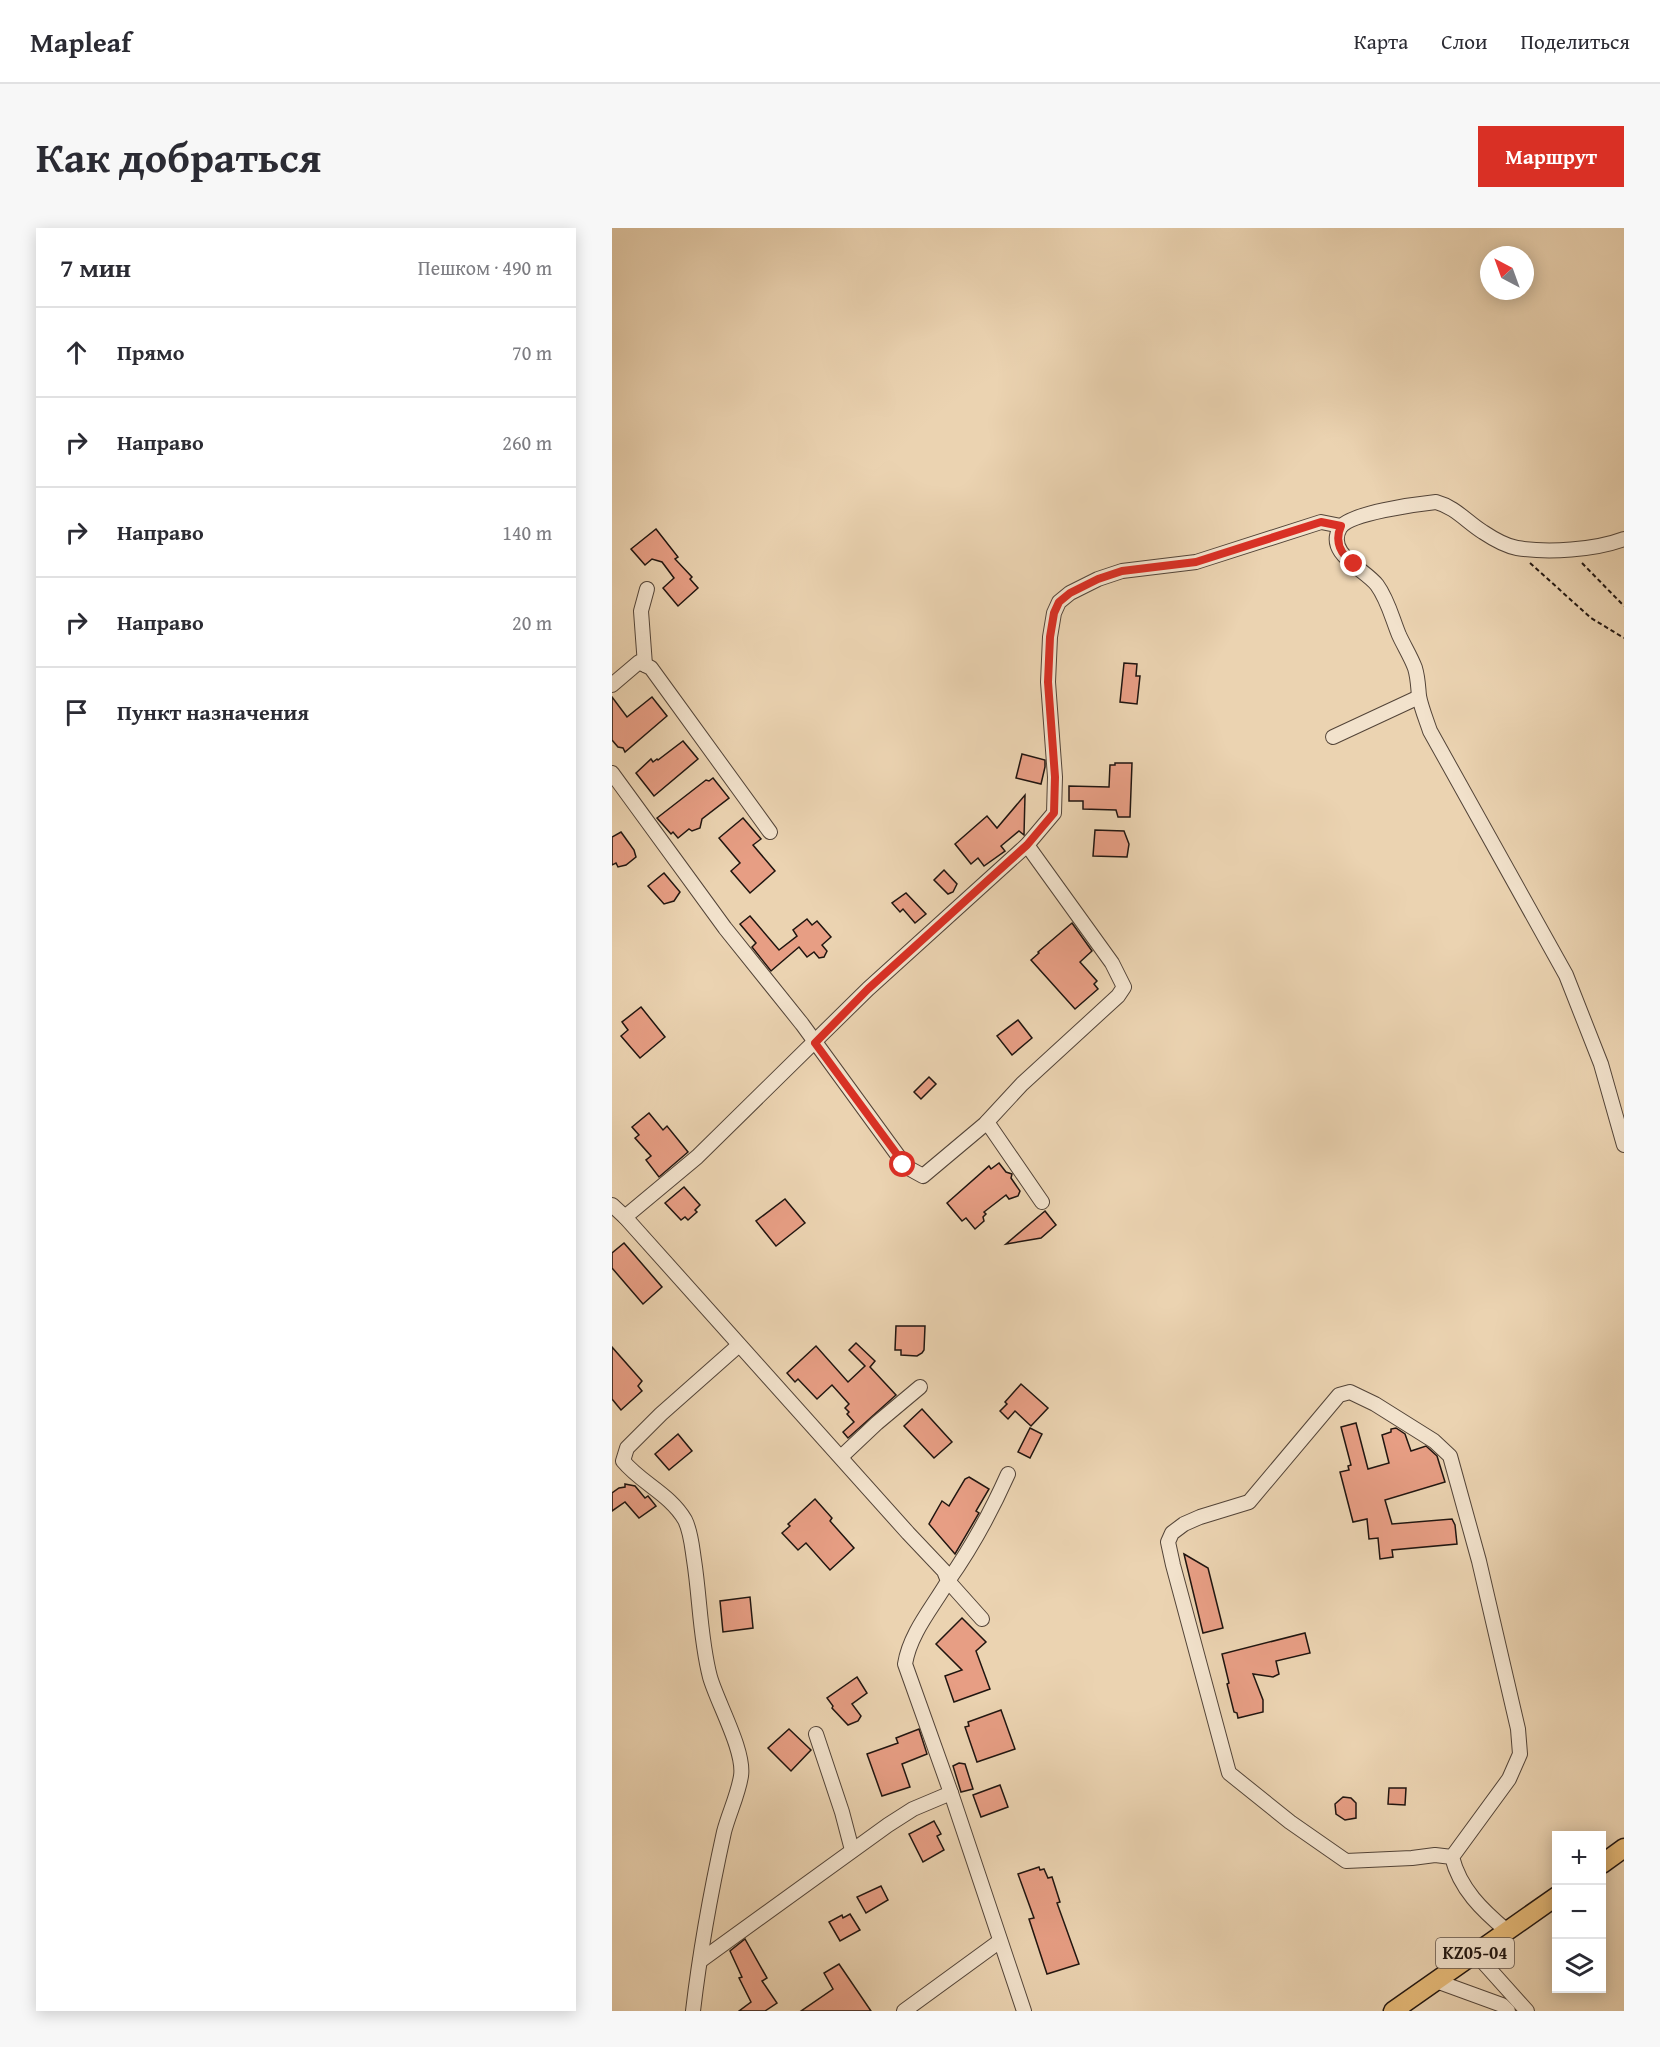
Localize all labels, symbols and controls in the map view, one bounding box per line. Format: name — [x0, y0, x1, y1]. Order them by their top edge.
text: Mapleaf — [30, 21, 131, 62]
text: Карта — [1354, 26, 1408, 57]
text: Слои — [1441, 26, 1487, 57]
text: Поделиться — [1520, 26, 1630, 57]
text: Как добраться — [36, 126, 321, 187]
button: Маршрут — [1478, 126, 1624, 187]
north arrow — [1480, 246, 1534, 300]
text: 7 мин — [60, 248, 131, 287]
text: Пешком · 490 m — [418, 253, 552, 282]
icon: ahead — [60, 336, 93, 369]
text: Прямо — [117, 336, 184, 368]
text: 70 m — [512, 338, 552, 367]
icon: right — [60, 426, 93, 459]
text: Направо — [117, 426, 204, 458]
text: 260 m — [502, 428, 552, 457]
icon: right — [60, 516, 93, 549]
text: Направо — [117, 516, 204, 548]
text: 140 m — [502, 518, 552, 547]
route end — [1340, 550, 1366, 576]
icon: right — [60, 606, 93, 639]
text: Направо — [117, 606, 204, 638]
text: 20 m — [512, 608, 552, 637]
icon: arrive — [60, 696, 93, 729]
text: Пункт назначения — [117, 696, 309, 728]
route start — [889, 1151, 915, 1177]
map controls — [1552, 1831, 1606, 1993]
button: + — [1552, 1831, 1606, 1885]
button: − — [1552, 1885, 1606, 1939]
road number: KZ05-04 — [1436, 1938, 1514, 1968]
button: layers — [1552, 1939, 1606, 1993]

